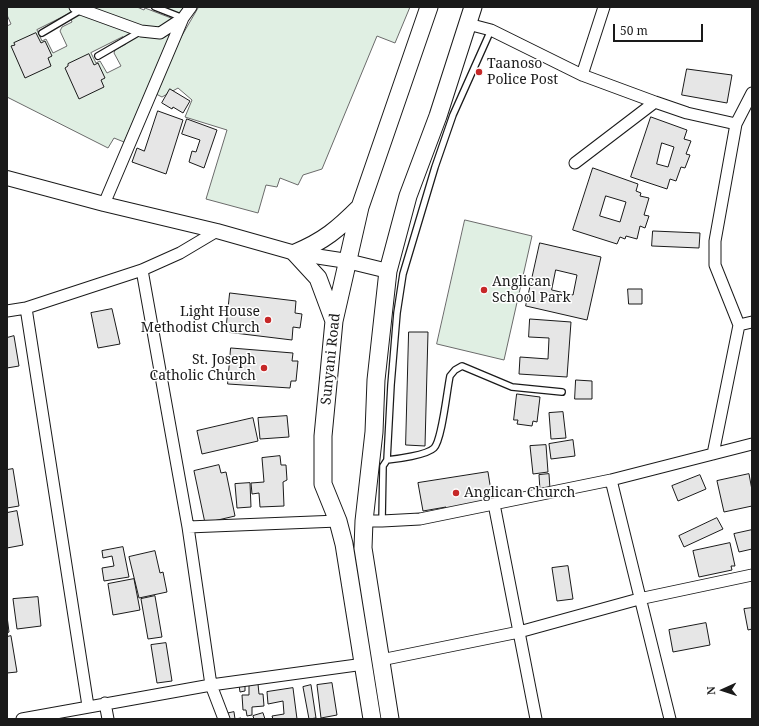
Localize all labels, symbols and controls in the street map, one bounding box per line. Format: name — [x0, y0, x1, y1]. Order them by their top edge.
scale bar — [615, 16, 705, 42]
text: 50 m — [620, 22, 648, 39]
place label: Taanoso Police Post — [487, 56, 558, 88]
marker: Taanoso Police Post — [474, 67, 484, 77]
place label: Anglican School Park — [492, 274, 571, 306]
marker: Anglican School Park — [479, 285, 489, 295]
place label: Light House Methodist Church — [141, 304, 260, 336]
street label: Sunyani Road — [318, 312, 344, 406]
marker: Light House Methodist Church — [263, 315, 273, 325]
place label: St. Joseph Catholic Church — [150, 352, 256, 384]
marker: St. Joseph Catholic Church — [259, 363, 269, 373]
place label: Anglican Church — [464, 485, 575, 501]
marker: Anglican Church — [451, 488, 461, 498]
north arrow — [703, 670, 743, 710]
text: N — [703, 686, 718, 695]

